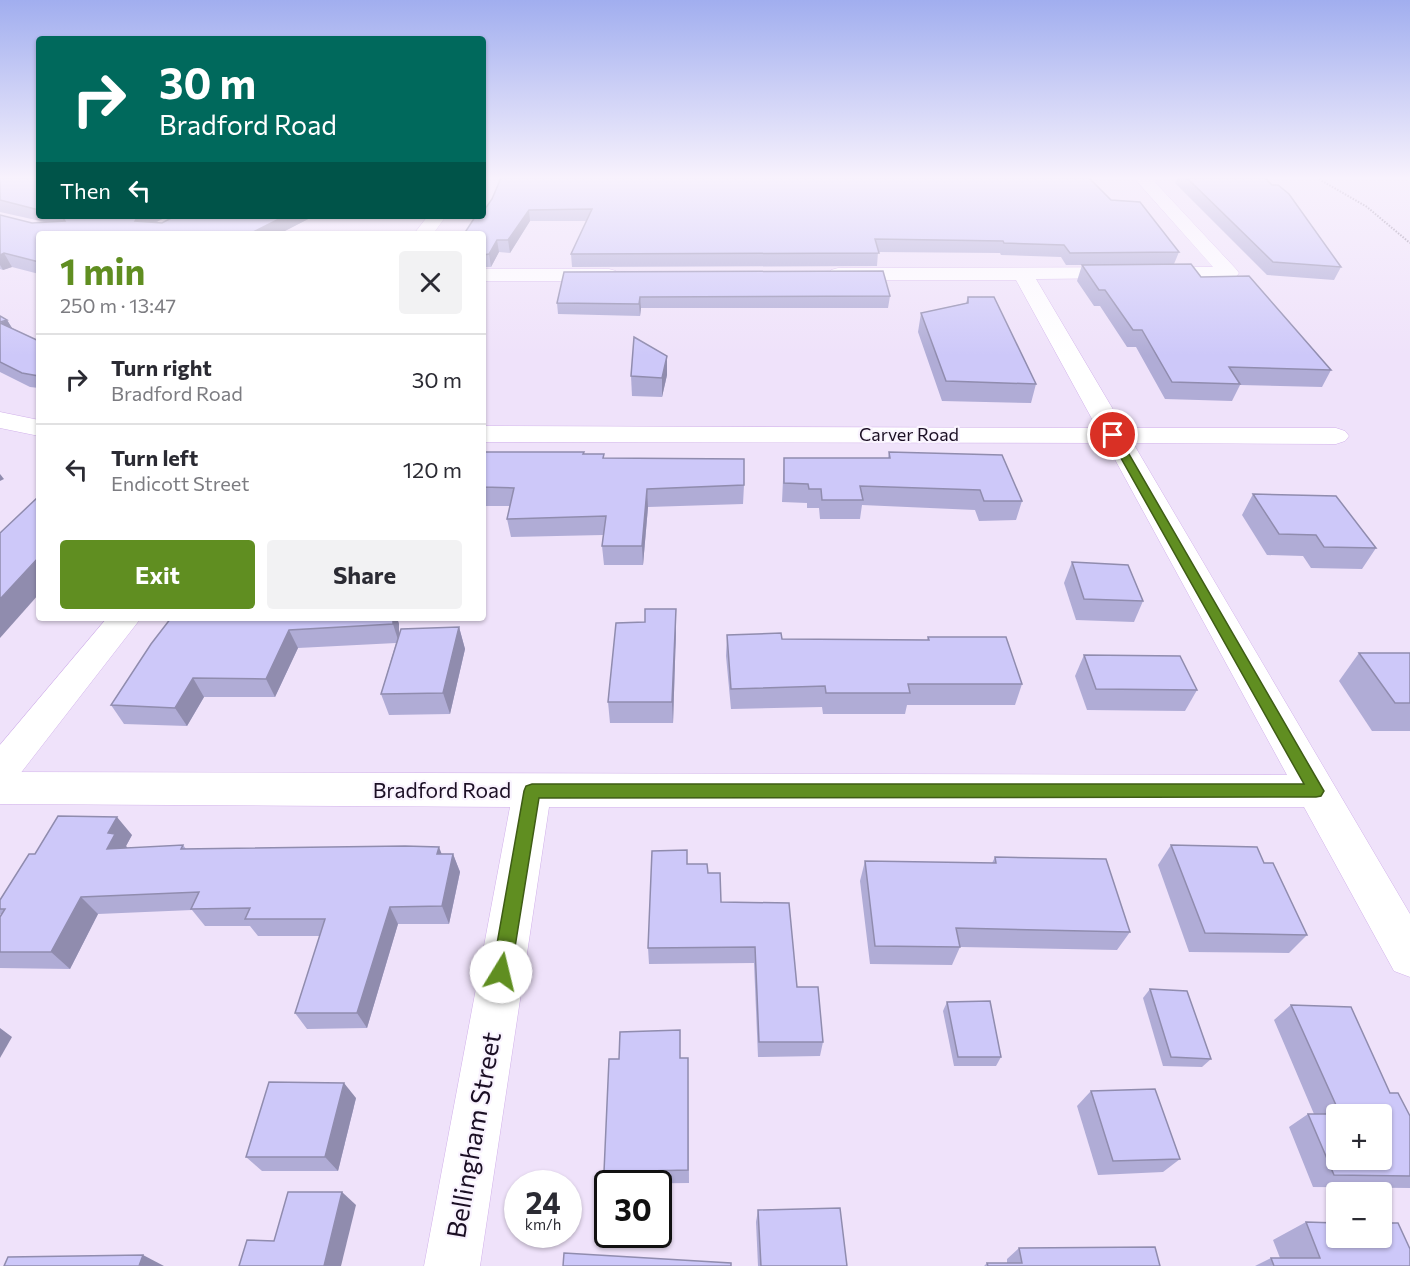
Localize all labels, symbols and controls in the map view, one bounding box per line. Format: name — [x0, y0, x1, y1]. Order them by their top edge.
text: 30 m — [159, 56, 256, 108]
icon: right — [60, 60, 138, 138]
text: Bradford Road — [159, 108, 337, 141]
icon: left — [123, 174, 156, 207]
text: Then — [60, 177, 111, 204]
text: 1 min — [60, 248, 145, 292]
button: close — [399, 251, 462, 314]
text: 250 m · 13:47 — [60, 293, 176, 317]
text: Turn right — [111, 354, 212, 381]
icon: right — [60, 363, 93, 396]
text: 30 m — [412, 366, 462, 393]
text: Bradford Road — [111, 381, 243, 405]
pin — [1087, 409, 1138, 460]
icon: arrive — [1096, 418, 1129, 451]
street label: Carver Road — [859, 423, 959, 445]
text: Turn left — [111, 444, 198, 471]
icon: left — [60, 453, 93, 486]
text: 120 m — [403, 456, 462, 483]
text: Endicott Street — [111, 471, 249, 495]
button: Exit — [60, 540, 255, 609]
button: Share — [267, 540, 462, 609]
street label: Bradford Road — [373, 777, 511, 802]
position arrow — [469, 940, 533, 1004]
street label: Bellingham Street — [439, 1029, 506, 1240]
map controls — [1326, 1104, 1392, 1248]
button: + — [1326, 1104, 1392, 1170]
speed limit sign: 30 — [594, 1170, 672, 1248]
button: − — [1326, 1182, 1392, 1248]
text: 24 — [525, 1183, 561, 1220]
text: km/h — [525, 1215, 561, 1233]

